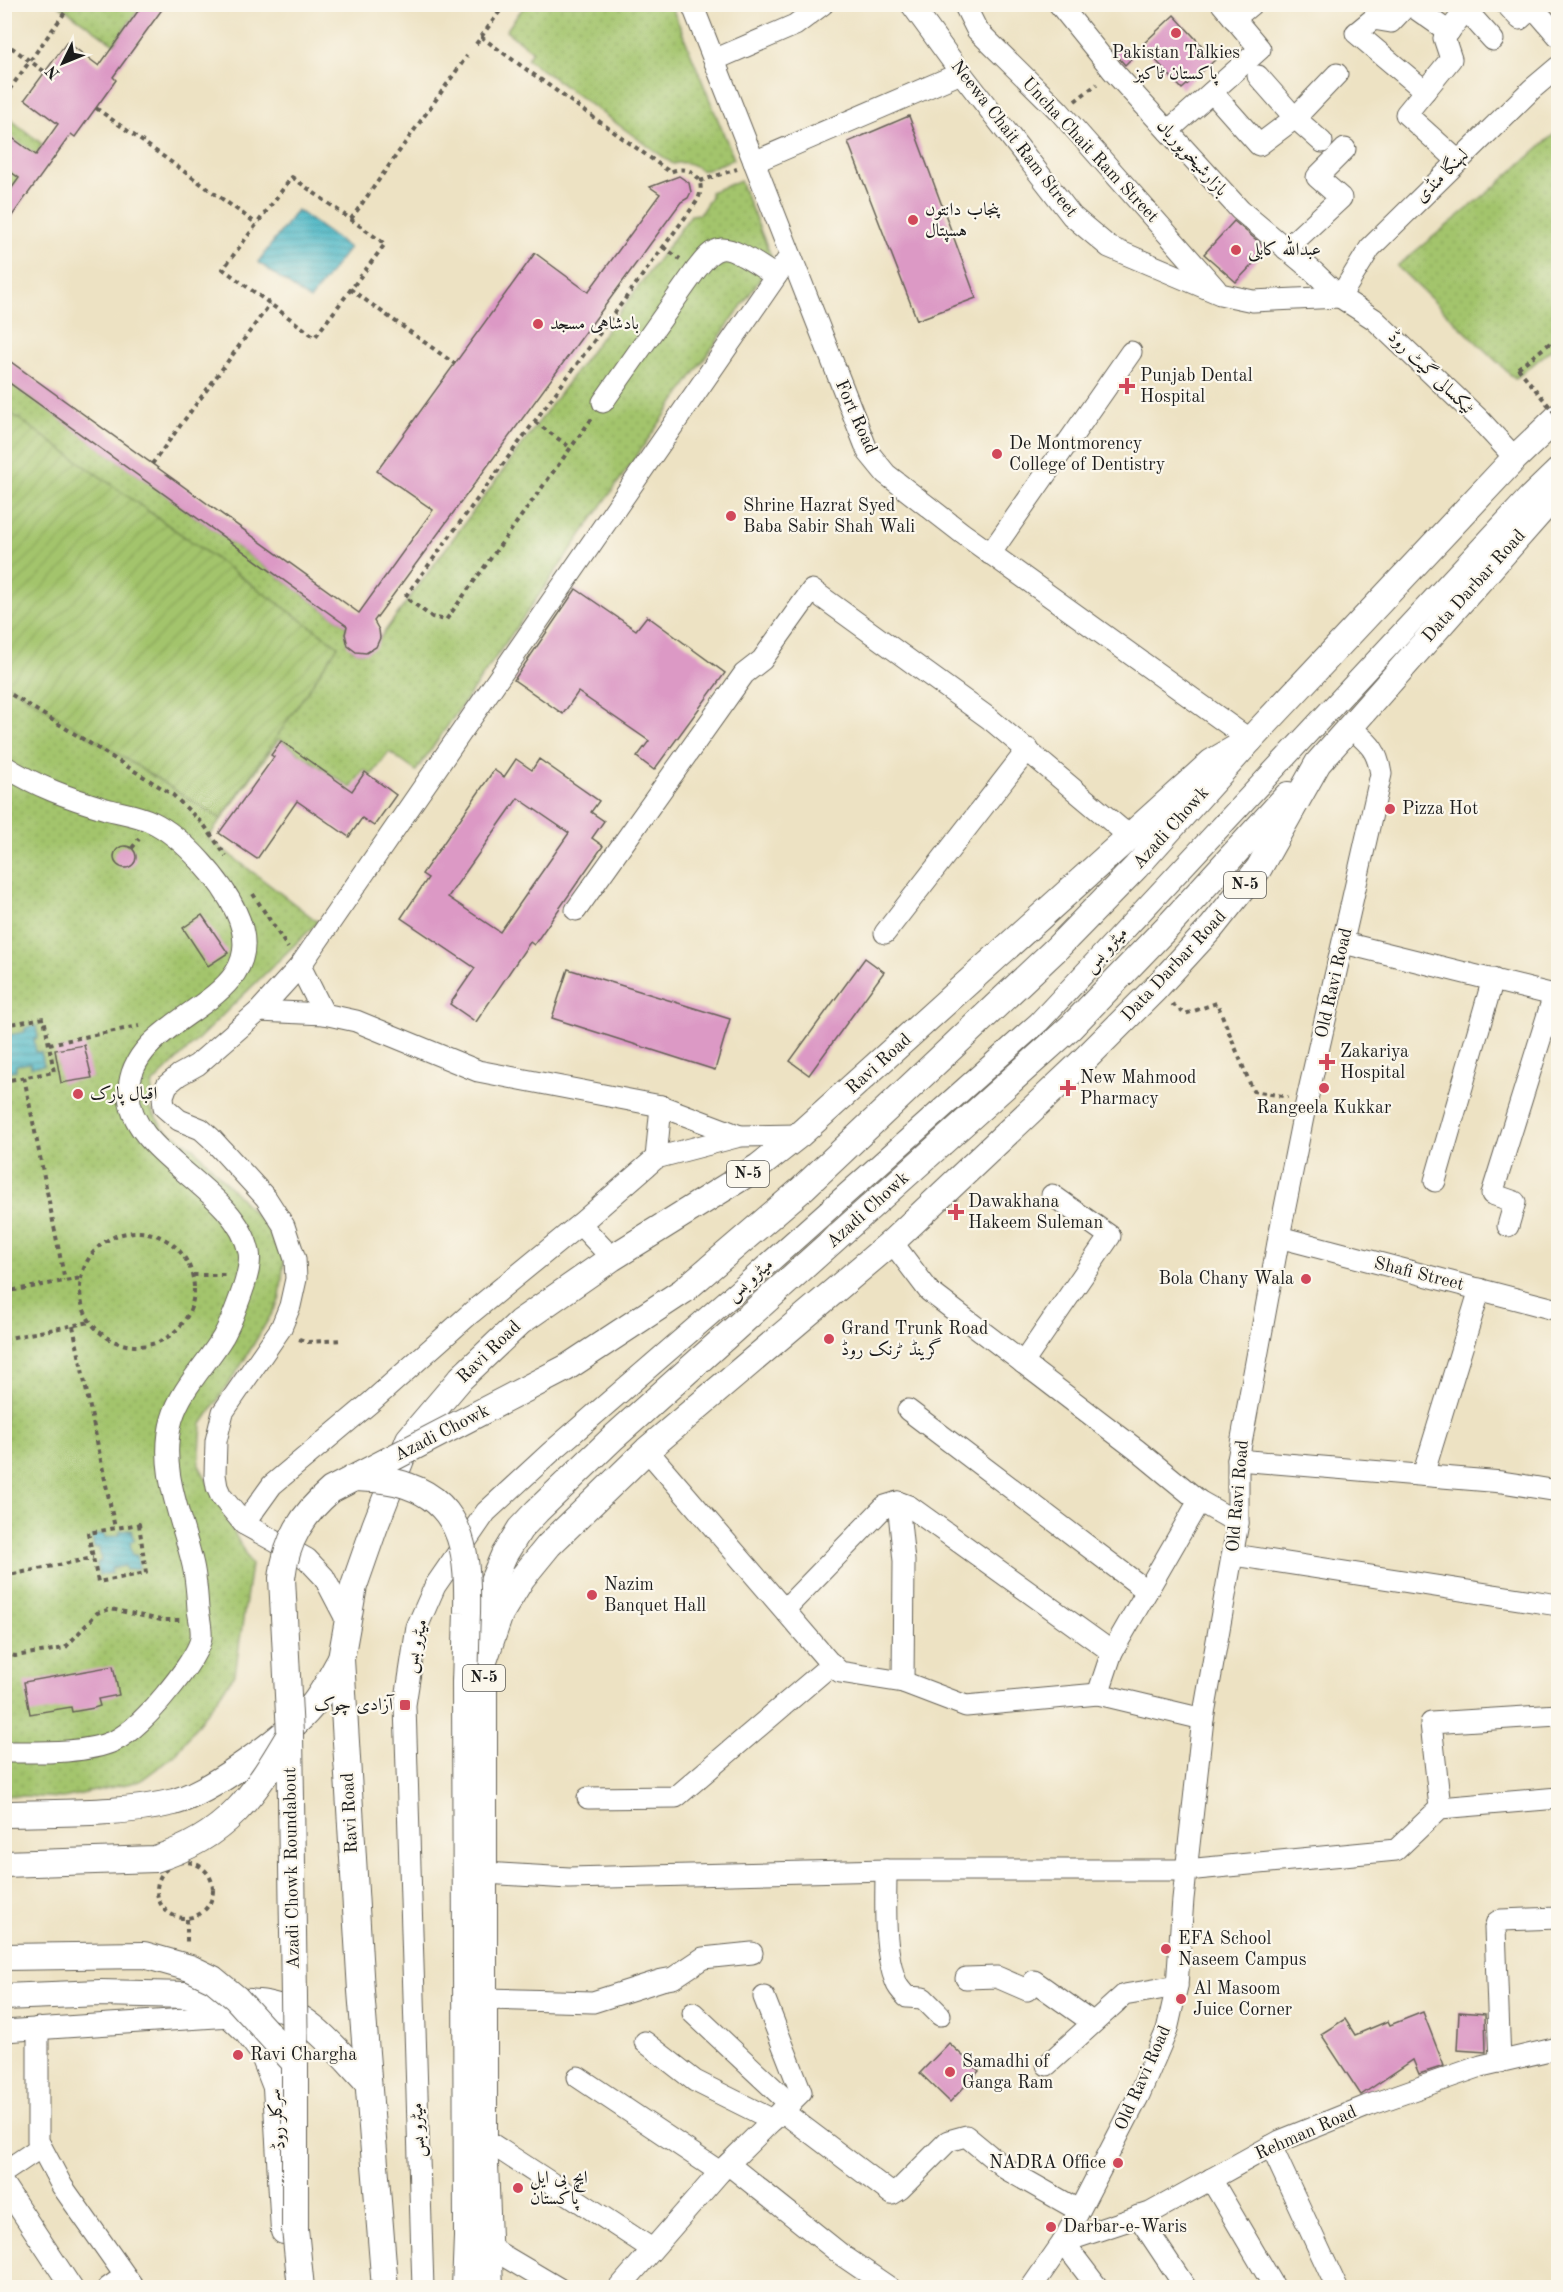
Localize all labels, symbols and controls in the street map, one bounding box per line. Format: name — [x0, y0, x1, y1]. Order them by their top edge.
marker: Pakistan Talkies پاکستان ٹاکیز — [1169, 26, 1183, 40]
north arrow — [33, 33, 93, 93]
place label: Pakistan Talkies پاکستان ٹاکیز — [1112, 44, 1240, 86]
street label: Neewa Chait Ram Street — [947, 57, 1081, 221]
text: N — [43, 61, 64, 82]
street label: Uncha Chait Ram Street — [1018, 74, 1162, 226]
street label: بازارشیخوپوریاں — [1151, 116, 1231, 202]
street label: لہنگا منڈی — [1409, 143, 1474, 208]
place label: پنجاب دانتوں ہسپتال — [925, 201, 1001, 243]
marker: پنجاب دانتوں ہسپتال — [906, 213, 920, 227]
place label: عبدﷲ کابلی — [1248, 235, 1321, 262]
marker: عبدﷲ کابلی — [1229, 243, 1243, 257]
place label: بادشاہی مسجد — [550, 315, 639, 334]
marker: بادشاہی مسجد — [531, 317, 545, 331]
street label: ٹیکسالی گیٹ روڈ — [1384, 326, 1479, 419]
place label: Punjab Dental Hospital — [1140, 367, 1253, 406]
street label: Fort Road — [832, 377, 880, 457]
marker: Punjab Dental Hospital — [1118, 377, 1136, 395]
place label: De Montmorency College of Dentistry — [1009, 435, 1166, 474]
marker: De Montmorency College of Dentistry — [990, 447, 1004, 461]
place label: Shrine Hazrat Syed Baba Sabir Shah Wali — [743, 497, 915, 536]
marker: Shrine Hazrat Syed Baba Sabir Shah Wali — [724, 509, 738, 523]
street label: Data Darbar Road — [1419, 526, 1529, 646]
street label: Azadi Chowk — [1130, 783, 1212, 873]
place label: Pizza Hot — [1402, 800, 1478, 818]
marker: Pizza Hot — [1383, 802, 1397, 816]
road number: N-5 — [1224, 872, 1266, 898]
street label: Data Darbar Road — [1118, 907, 1230, 1025]
street label: میٹرو بس — [1081, 924, 1133, 978]
street label: Old Ravi Road — [1313, 926, 1355, 1040]
street label: Ravi Road — [843, 1030, 915, 1098]
place label: Zakariya Hospital — [1340, 1043, 1409, 1082]
marker: Zakariya Hospital — [1318, 1053, 1336, 1071]
place label: New Mahmood Pharmacy — [1080, 1069, 1196, 1108]
marker: New Mahmood Pharmacy — [1061, 1081, 1075, 1095]
marker: Rangeela Kukkar — [1317, 1081, 1331, 1095]
place label: اقبال پارک — [90, 1085, 157, 1106]
marker: اقبال پارک — [71, 1087, 85, 1101]
place label: Rangeela Kukkar — [1257, 1099, 1392, 1117]
road number: N-5 — [727, 1161, 769, 1187]
street label: Azadi Chowk — [823, 1169, 913, 1251]
place label: Dawakhana Hakeem Suleman — [968, 1193, 1103, 1232]
marker: Dawakhana Hakeem Suleman — [949, 1205, 963, 1219]
street label: Shafi Street — [1372, 1254, 1466, 1294]
street label: میٹرو بس — [723, 1255, 778, 1306]
place label: Bola Chany Wala — [1158, 1270, 1294, 1288]
marker: Bola Chany Wala — [1299, 1272, 1313, 1286]
street label: Ravi Road — [454, 1317, 524, 1387]
place label: Grand Trunk Road گرینڈ ٹرنک روڈ — [841, 1320, 988, 1361]
marker: Grand Trunk Road گرینڈ ٹرنک روڈ — [822, 1332, 836, 1346]
street label: Azadi Chowk — [392, 1401, 492, 1465]
street label: Old Ravi Road — [1224, 1439, 1252, 1553]
place label: Nazim Banquet Hall — [604, 1576, 706, 1615]
marker: Nazim Banquet Hall — [585, 1588, 599, 1602]
street label: میٹرو بس — [401, 1617, 433, 1675]
road number: N-5 — [463, 1665, 505, 1691]
place label: آزادی چوک — [314, 1694, 395, 1716]
marker: آزادی چوک — [398, 1698, 412, 1712]
street label: Azadi Chowk Roundabout — [281, 1767, 303, 1969]
street label: Ravi Road — [339, 1772, 361, 1854]
place label: EFA School Naseem Campus — [1178, 1930, 1307, 1969]
marker: EFA School Naseem Campus — [1159, 1942, 1173, 1956]
place label: Al Masoom Juice Corner — [1193, 1980, 1293, 2019]
marker: Al Masoom Juice Corner — [1174, 1992, 1188, 2006]
street label: Old Ravi Road — [1112, 2023, 1174, 2133]
place label: Ravi Chargha — [250, 2046, 357, 2064]
marker: Ravi Chargha — [231, 2048, 245, 2062]
place label: Samadhi of Ganga Ram — [962, 2053, 1053, 2092]
marker: Samadhi of Ganga Ram — [943, 2065, 957, 2079]
street label: سرکلر روڈ — [263, 2088, 291, 2150]
street label: میٹرو بس — [408, 2102, 430, 2158]
street label: Rehman Road — [1253, 2103, 1359, 2163]
place label: NADRA Office — [989, 2154, 1106, 2172]
marker: NADRA Office — [1111, 2156, 1125, 2170]
place label: ایچ بی ایل پاکستان — [530, 2169, 588, 2211]
marker: ایچ بی ایل پاکستان — [511, 2181, 525, 2195]
place label: Darbar-e-Waris — [1063, 2218, 1187, 2236]
marker: Darbar-e-Waris — [1044, 2220, 1058, 2234]

